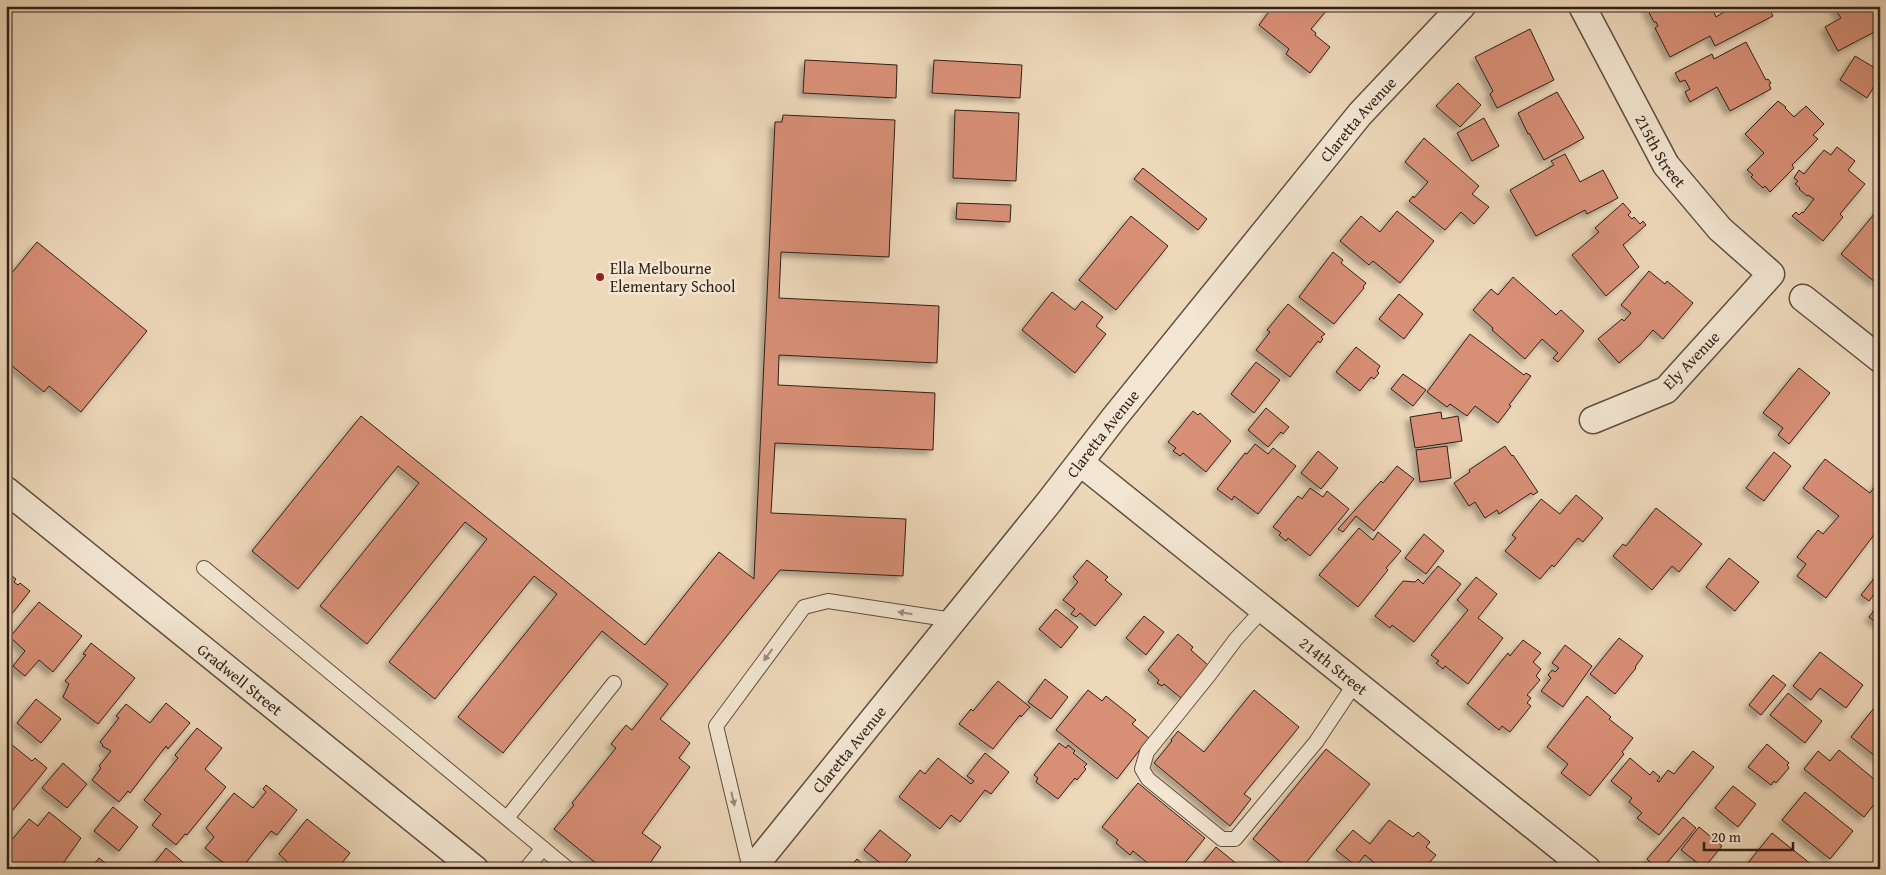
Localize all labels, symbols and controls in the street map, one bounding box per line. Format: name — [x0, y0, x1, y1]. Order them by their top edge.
street label: Claretta Avenue — [1314, 71, 1401, 167]
street label: 215th Street — [1629, 110, 1692, 193]
place label: Ella Melbourne Elementary School — [610, 256, 736, 298]
marker: Ella Melbourne Elementary School — [594, 271, 606, 283]
street label: Ely Avenue — [1657, 325, 1725, 395]
street label: Claretta Avenue — [1060, 384, 1145, 483]
one-way arrow — [897, 608, 913, 616]
street label: 214th Street — [1294, 631, 1373, 701]
street label: Gradwell Street — [192, 637, 288, 721]
one-way arrow — [764, 649, 774, 662]
street label: Claretta Avenue — [806, 700, 892, 798]
one-way arrow — [729, 791, 737, 806]
scale bar — [1704, 820, 1792, 852]
text: 20 m — [1711, 826, 1742, 847]

